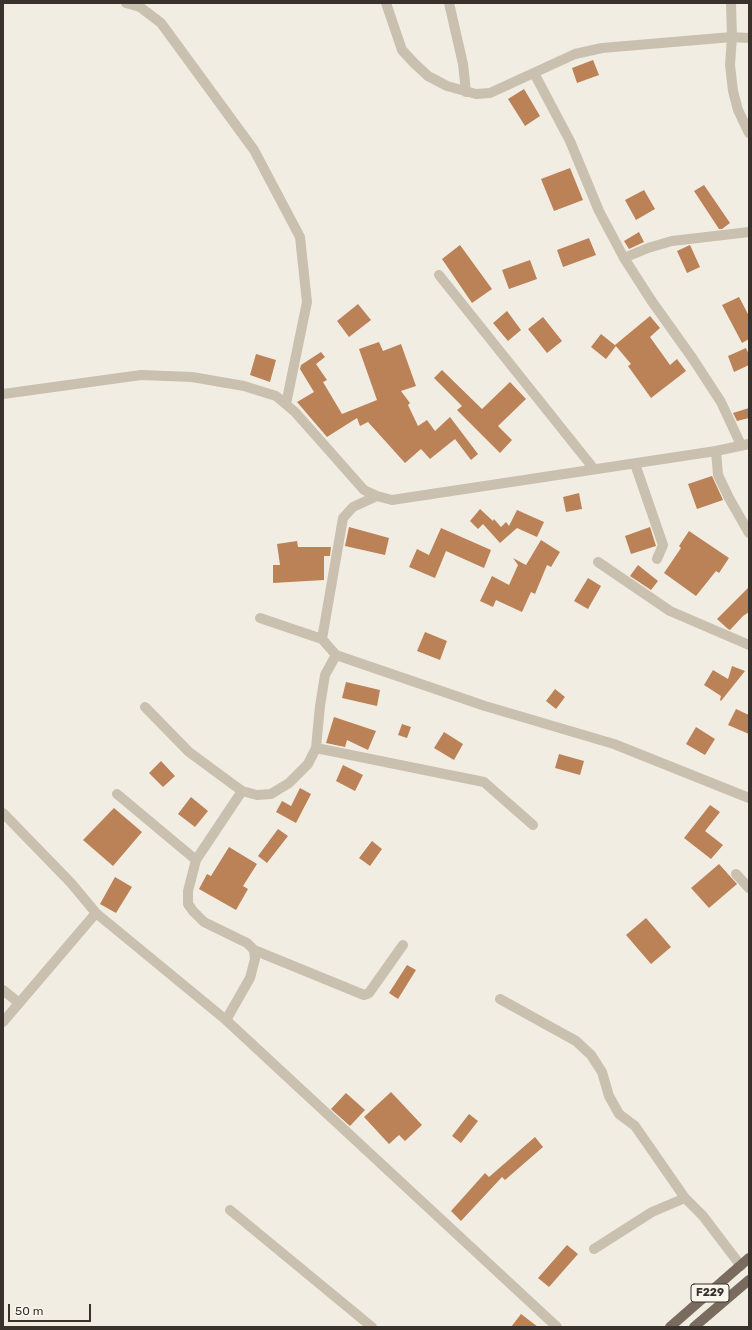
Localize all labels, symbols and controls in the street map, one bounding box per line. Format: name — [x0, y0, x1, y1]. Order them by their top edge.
road number: F229 — [691, 1284, 729, 1302]
scale bar — [10, 1296, 93, 1322]
text: 50 m — [15, 1304, 43, 1318]

